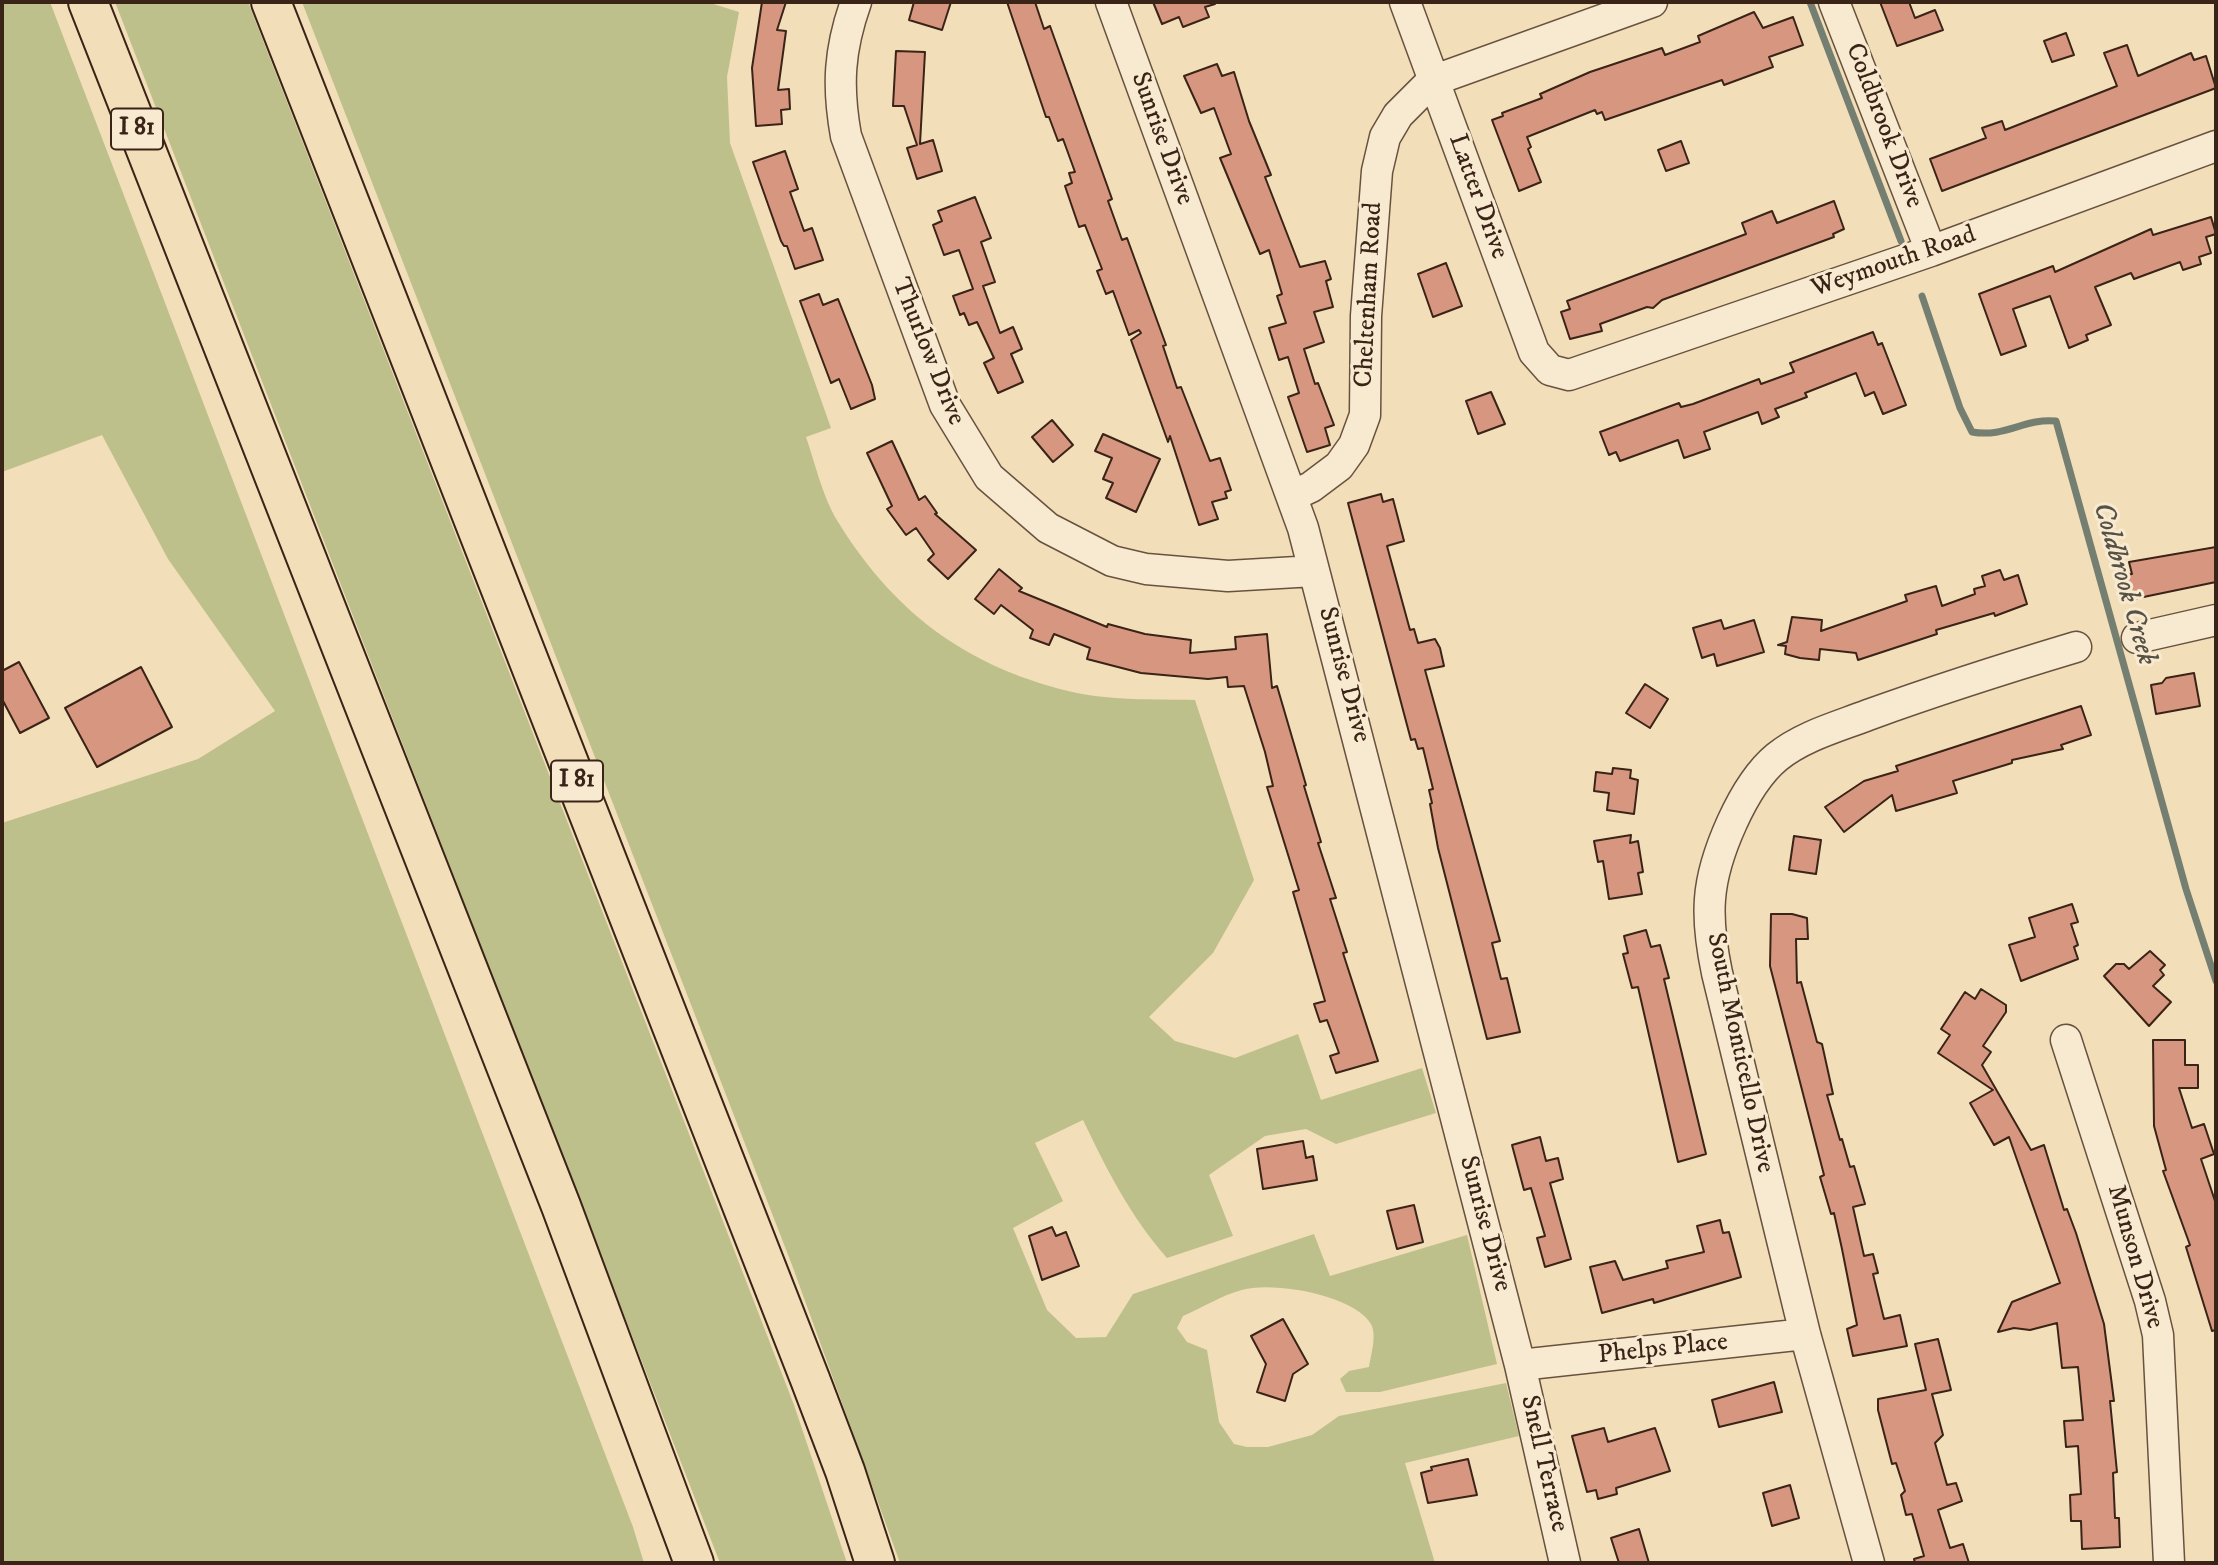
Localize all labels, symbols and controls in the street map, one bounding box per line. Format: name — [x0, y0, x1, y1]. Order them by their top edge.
street label: Coldbrook Drive — [1837, 39, 1929, 213]
street label: Sunrise Drive — [1123, 68, 1199, 210]
road number: I 81 — [111, 108, 163, 149]
street label: Latter Drive — [1440, 130, 1514, 264]
street label: Cheltenham Road — [1350, 202, 1390, 388]
street label: Weymouth Road — [1808, 220, 1980, 306]
street label: Thurlow Drive — [883, 274, 971, 430]
water label: Coldbrook Creek — [2084, 499, 2162, 669]
street label: Sunrise Drive — [1310, 604, 1376, 746]
road number: I 81 — [551, 760, 603, 802]
street label: South Monticello Drive — [1698, 930, 1780, 1176]
street label: Sunrise Drive — [1451, 1153, 1517, 1295]
street label: Munson Drive — [2099, 1182, 2169, 1332]
street label: Phelps Place — [1597, 1328, 1729, 1372]
street label: Snell Terrace — [1512, 1393, 1574, 1535]

